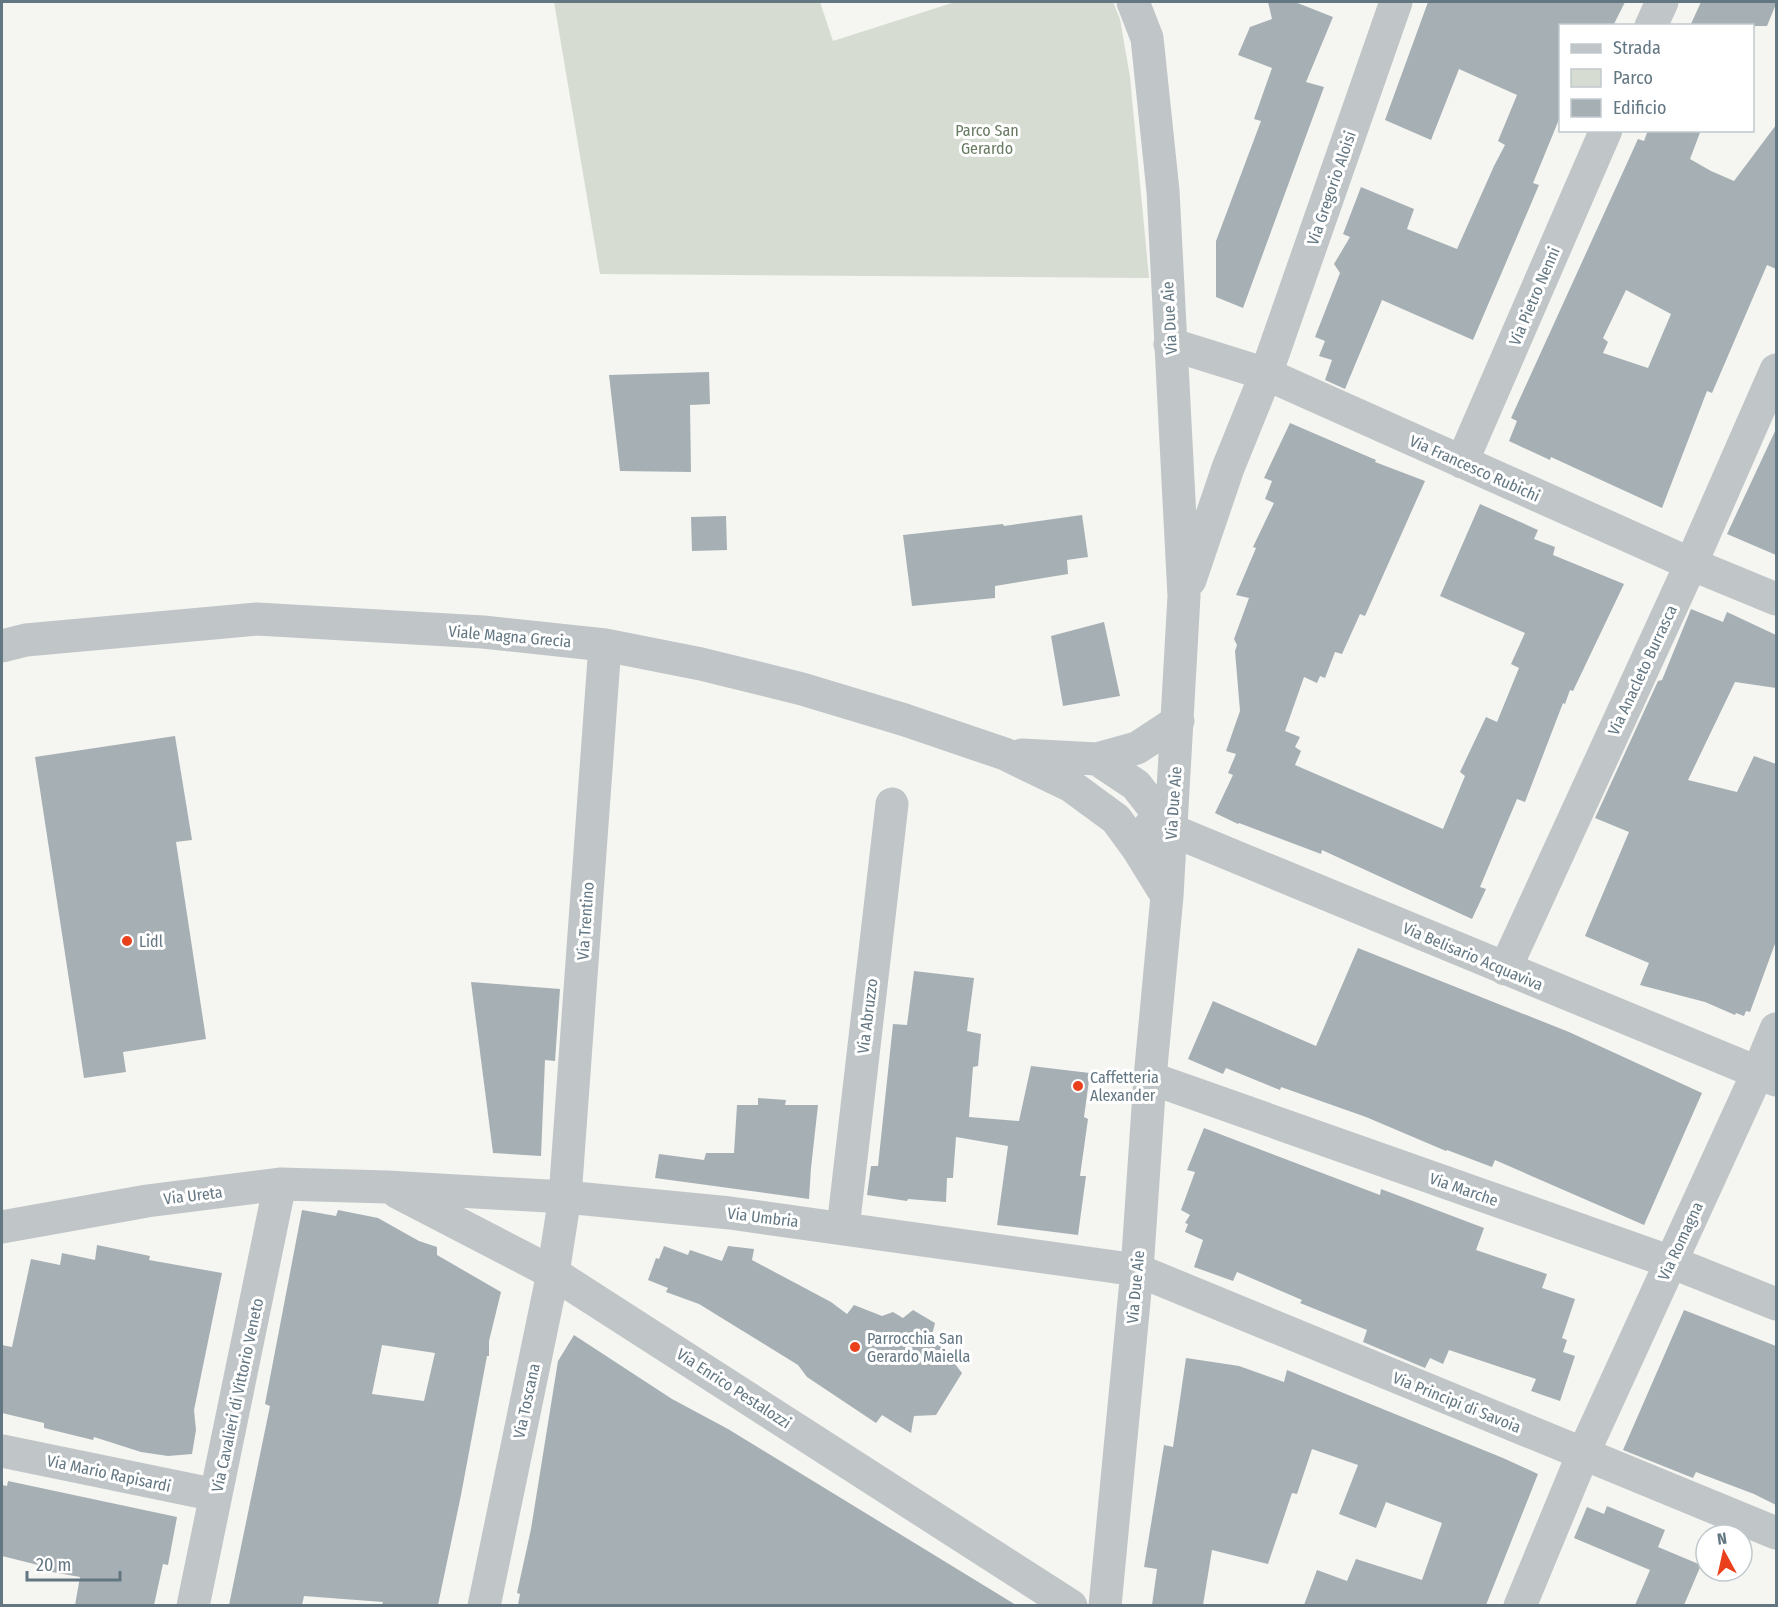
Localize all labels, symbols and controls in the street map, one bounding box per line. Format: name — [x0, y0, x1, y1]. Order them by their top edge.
legend — [1559, 24, 1754, 132]
text: Strada — [1613, 37, 1661, 59]
text: Parco — [1613, 67, 1653, 89]
text: Edificio — [1613, 97, 1666, 119]
park label: Parco San Gerardo — [955, 121, 1019, 158]
street label: Via Gregorio Aloisi — [1303, 129, 1360, 248]
street label: Via Pietro Nenni — [1505, 244, 1564, 348]
street label: Via Due Aie — [1158, 281, 1181, 355]
street label: Via Francesco Rubichi — [1407, 431, 1543, 506]
street label: Via Anacleto Burrasca — [1604, 602, 1681, 738]
street label: Viale Magna Grecia — [448, 622, 572, 651]
street label: Via Due Aie — [1161, 766, 1186, 840]
street label: Via Trentino — [573, 881, 598, 961]
street label: Via Belisario Acquaviva — [1400, 918, 1546, 995]
place label: Lidl — [139, 932, 163, 951]
marker: Lidl — [120, 934, 134, 948]
street label: Via Abruzzo — [853, 977, 882, 1055]
place label: Caffetteria Alexander — [1090, 1068, 1159, 1105]
marker: Caffetteria Alexander — [1071, 1079, 1085, 1093]
street label: Via Marche — [1427, 1169, 1501, 1210]
street label: Via Ureta — [163, 1182, 224, 1209]
street label: Via Romagna — [1654, 1199, 1707, 1283]
street label: Via Umbria — [726, 1204, 800, 1231]
street label: Via Due Aie — [1123, 1250, 1148, 1324]
street label: Via Cavalieri di Vittorio Veneto — [208, 1296, 267, 1494]
place label: Parrocchia San Gerardo Maiella — [867, 1329, 970, 1366]
marker: Parrocchia San Gerardo Maiella — [848, 1340, 862, 1354]
street label: Via Enrico Pestalozzi — [673, 1344, 794, 1432]
street label: Via Toscana — [509, 1362, 544, 1440]
street label: Via Principi di Savoia — [1390, 1368, 1524, 1437]
street label: Via Mario Rapisardi — [45, 1451, 173, 1496]
north arrow — [1694, 1523, 1754, 1583]
text: N — [1716, 1529, 1728, 1549]
scale bar — [27, 1544, 120, 1582]
text: 20 m — [36, 1554, 71, 1576]

